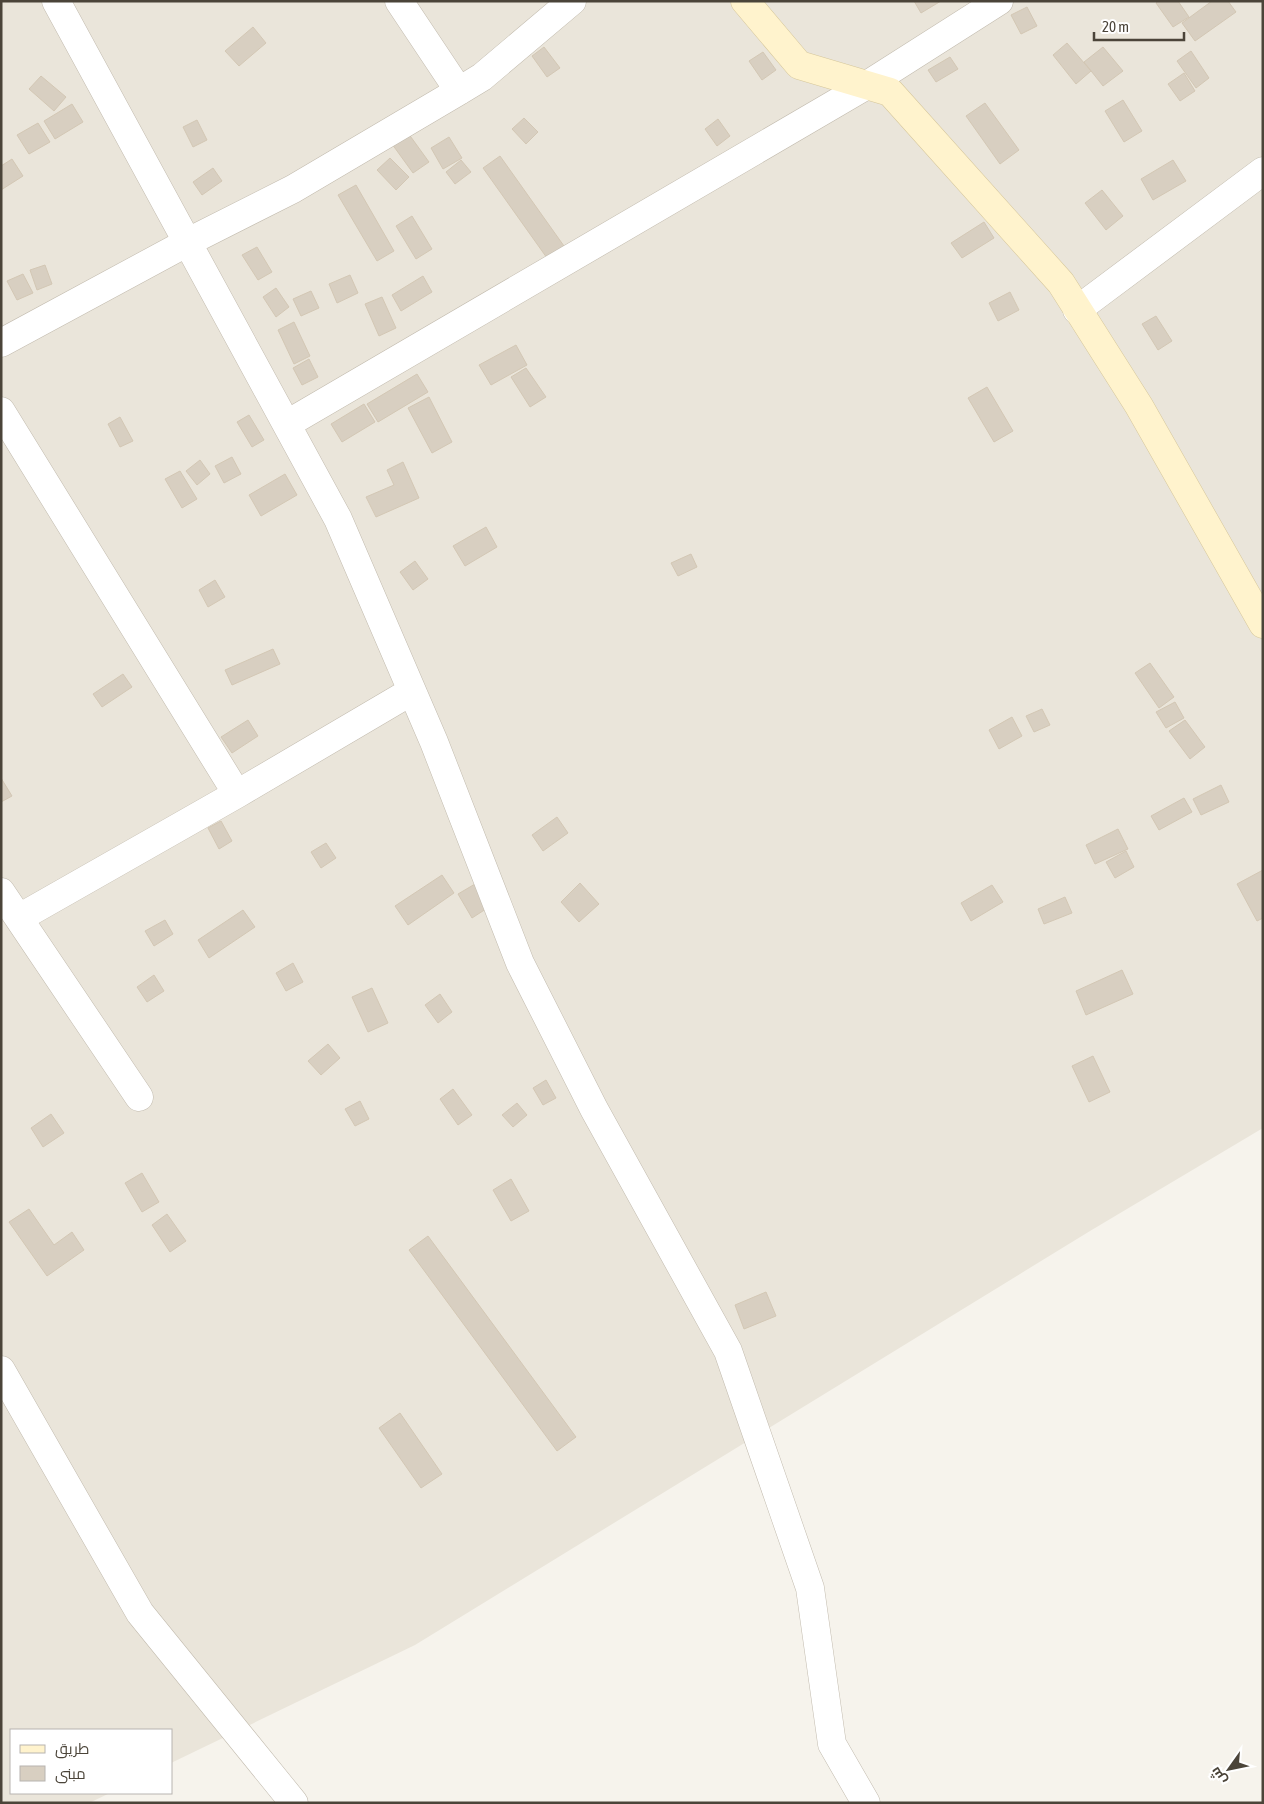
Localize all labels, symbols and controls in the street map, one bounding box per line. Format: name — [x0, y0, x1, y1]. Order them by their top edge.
scale bar — [1094, 10, 1184, 42]
text: 20 m — [1102, 18, 1129, 35]
legend — [10, 1729, 172, 1794]
text: طريق — [55, 1740, 89, 1759]
north arrow — [1204, 1744, 1254, 1794]
text: ش — [1206, 1764, 1231, 1788]
text: مبنى — [55, 1765, 86, 1784]

